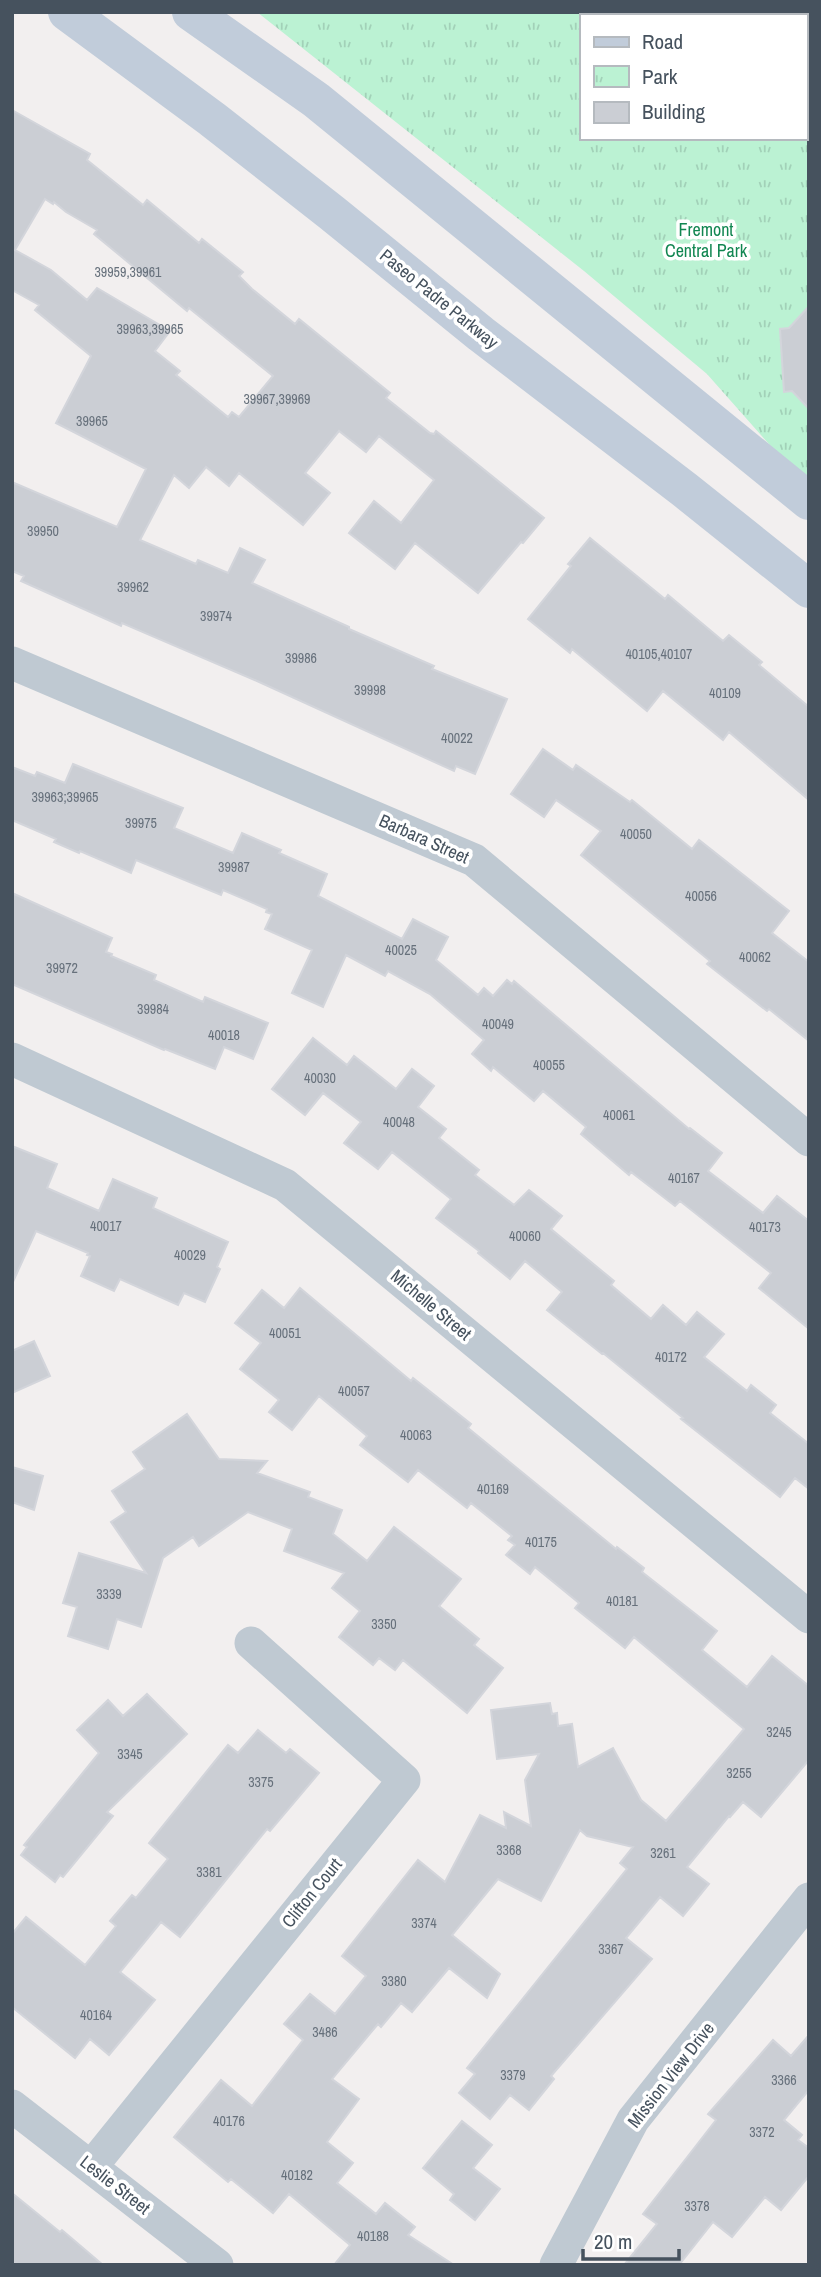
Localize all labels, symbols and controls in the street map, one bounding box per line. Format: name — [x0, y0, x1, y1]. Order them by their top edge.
legend — [580, 14, 807, 140]
text: Road — [642, 27, 683, 56]
text: Park — [642, 62, 678, 91]
text: Building — [642, 97, 706, 126]
park label: Fremont Central Park — [665, 217, 748, 263]
street label: Paseo Padre Parkway — [375, 243, 504, 355]
house number: 39959,39961 — [94, 263, 162, 281]
house number: 39963,39965 — [116, 320, 184, 338]
house number: 39967,39969 — [243, 390, 311, 408]
house number: 39965 — [76, 412, 108, 430]
house number: 39950 — [27, 522, 59, 540]
house number: 39962 — [117, 578, 149, 596]
house number: 39974 — [200, 607, 233, 625]
house number: 40105,40107 — [625, 645, 693, 663]
house number: 39986 — [285, 649, 317, 667]
house number: 39998 — [354, 681, 386, 699]
house number: 40109 — [709, 684, 741, 702]
house number: 40022 — [441, 729, 473, 747]
house number: 39963;39965 — [31, 788, 99, 806]
street label: Barbara Street — [375, 808, 473, 869]
house number: 39975 — [125, 814, 157, 832]
house number: 40050 — [620, 825, 652, 843]
house number: 39987 — [218, 858, 250, 876]
house number: 40056 — [685, 887, 717, 905]
house number: 40025 — [385, 941, 417, 959]
house number: 40062 — [739, 948, 771, 966]
house number: 39972 — [46, 959, 78, 977]
house number: 39984 — [137, 1000, 170, 1018]
house number: 40049 — [482, 1015, 514, 1033]
house number: 40018 — [208, 1026, 240, 1044]
house number: 40055 — [533, 1056, 565, 1074]
house number: 40030 — [304, 1069, 336, 1087]
house number: 40061 — [603, 1106, 636, 1124]
house number: 40048 — [383, 1113, 415, 1131]
house number: 40167 — [668, 1169, 700, 1187]
house number: 40017 — [90, 1217, 122, 1235]
house number: 40173 — [749, 1218, 781, 1236]
house number: 40060 — [509, 1227, 541, 1245]
house number: 40029 — [174, 1246, 206, 1264]
street label: Michelle Street — [386, 1263, 477, 1346]
house number: 40051 — [269, 1324, 302, 1342]
house number: 40172 — [655, 1348, 687, 1366]
house number: 40057 — [338, 1382, 370, 1400]
house number: 40063 — [400, 1426, 432, 1444]
house number: 40169 — [477, 1480, 509, 1498]
house number: 40175 — [525, 1533, 557, 1551]
house number: 3339 — [96, 1585, 122, 1603]
house number: 40181 — [606, 1592, 639, 1610]
house number: 3350 — [371, 1615, 397, 1633]
house number: 3245 — [766, 1723, 792, 1741]
house number: 3345 — [117, 1745, 143, 1763]
house number: 3255 — [726, 1764, 752, 1782]
house number: 3375 — [248, 1773, 274, 1791]
house number: 3368 — [496, 1841, 522, 1859]
house number: 3261 — [650, 1844, 676, 1862]
street label: Clifton Court — [276, 1853, 347, 1933]
house number: 3381 — [196, 1863, 222, 1881]
house number: 3374 — [411, 1914, 437, 1932]
house number: 3367 — [598, 1940, 624, 1958]
house number: 3380 — [381, 1972, 407, 1990]
house number: 40164 — [80, 2006, 113, 2024]
street label: Mission View Drive — [621, 2017, 720, 2133]
house number: 3486 — [312, 2023, 338, 2041]
house number: 3379 — [500, 2066, 526, 2084]
house number: 3366 — [771, 2071, 797, 2089]
house number: 40176 — [213, 2112, 245, 2130]
house number: 3372 — [749, 2123, 775, 2141]
street label: Leslie Street — [75, 2149, 156, 2220]
house number: 40182 — [281, 2166, 313, 2184]
house number: 3378 — [684, 2197, 710, 2215]
scale bar — [583, 2218, 679, 2262]
house number: 40188 — [357, 2227, 389, 2245]
text: 20 m — [594, 2227, 632, 2256]

